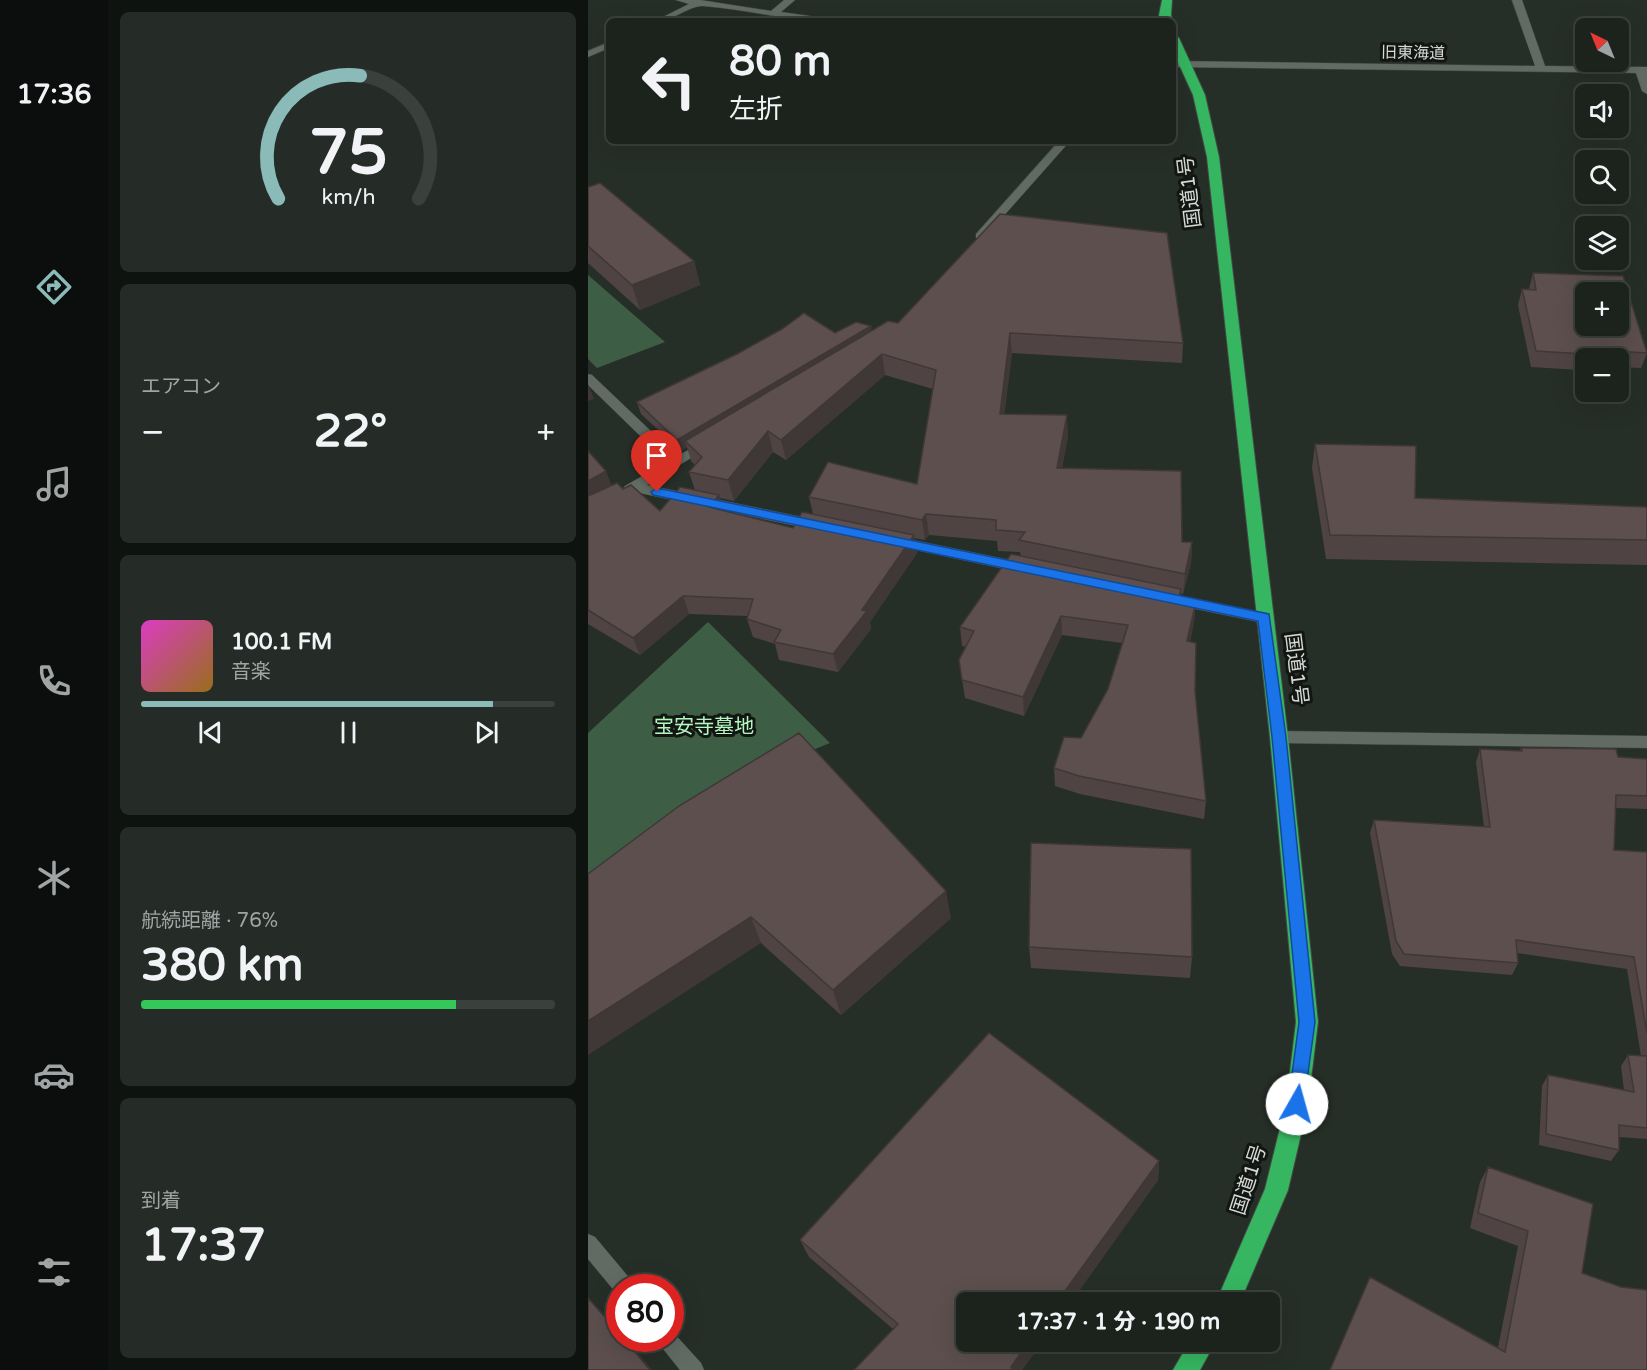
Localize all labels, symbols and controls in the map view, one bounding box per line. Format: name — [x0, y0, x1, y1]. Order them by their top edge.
north arrow — [1575, 18, 1629, 72]
map controls — [1575, 18, 1629, 402]
text: 80 m — [729, 36, 831, 87]
icon: left — [630, 42, 708, 120]
street label: 旧東海道 — [1381, 42, 1445, 64]
text: 17:36 — [17, 78, 91, 111]
button: sound — [1575, 84, 1629, 138]
text: 左折 — [729, 93, 783, 126]
text: 75 — [309, 116, 387, 191]
button: search — [1575, 150, 1629, 204]
street label: 国道1号 — [1174, 155, 1206, 229]
text: km/h — [321, 184, 375, 210]
button: layers — [1575, 216, 1629, 270]
icon: directions — [33, 266, 75, 308]
button: + — [1575, 282, 1629, 336]
button: − — [1575, 348, 1629, 402]
text: エアコン — [141, 375, 221, 399]
text: 22° — [314, 405, 387, 459]
text: − — [141, 413, 165, 452]
text: + — [536, 413, 555, 452]
pin — [631, 430, 682, 492]
icon: arrive — [640, 439, 673, 472]
icon: music — [33, 463, 75, 505]
text: 100.1 FM — [231, 629, 332, 655]
street label: 国道1号 — [1280, 632, 1312, 706]
icon: phone — [33, 660, 75, 702]
text: 音楽 — [231, 660, 271, 684]
park label: 宝安寺墓地 — [654, 715, 754, 739]
icon: previous — [194, 716, 227, 749]
icon: pause — [332, 716, 365, 749]
icon: next — [470, 716, 503, 749]
icon: climate — [33, 857, 75, 899]
text: 航続距離 · 76% — [141, 909, 278, 933]
text: 380 km — [141, 939, 303, 993]
icon: car — [33, 1054, 75, 1096]
position arrow — [1265, 1072, 1329, 1136]
street label: 国道1号 — [1226, 1142, 1272, 1218]
text: 到着 — [141, 1189, 181, 1213]
text: 17:37 — [141, 1219, 266, 1273]
icon: filters — [33, 1251, 75, 1293]
speed limit sign: 80 — [606, 1274, 684, 1352]
text: 17:37 · 1 分 · 190 m — [1016, 1309, 1220, 1335]

